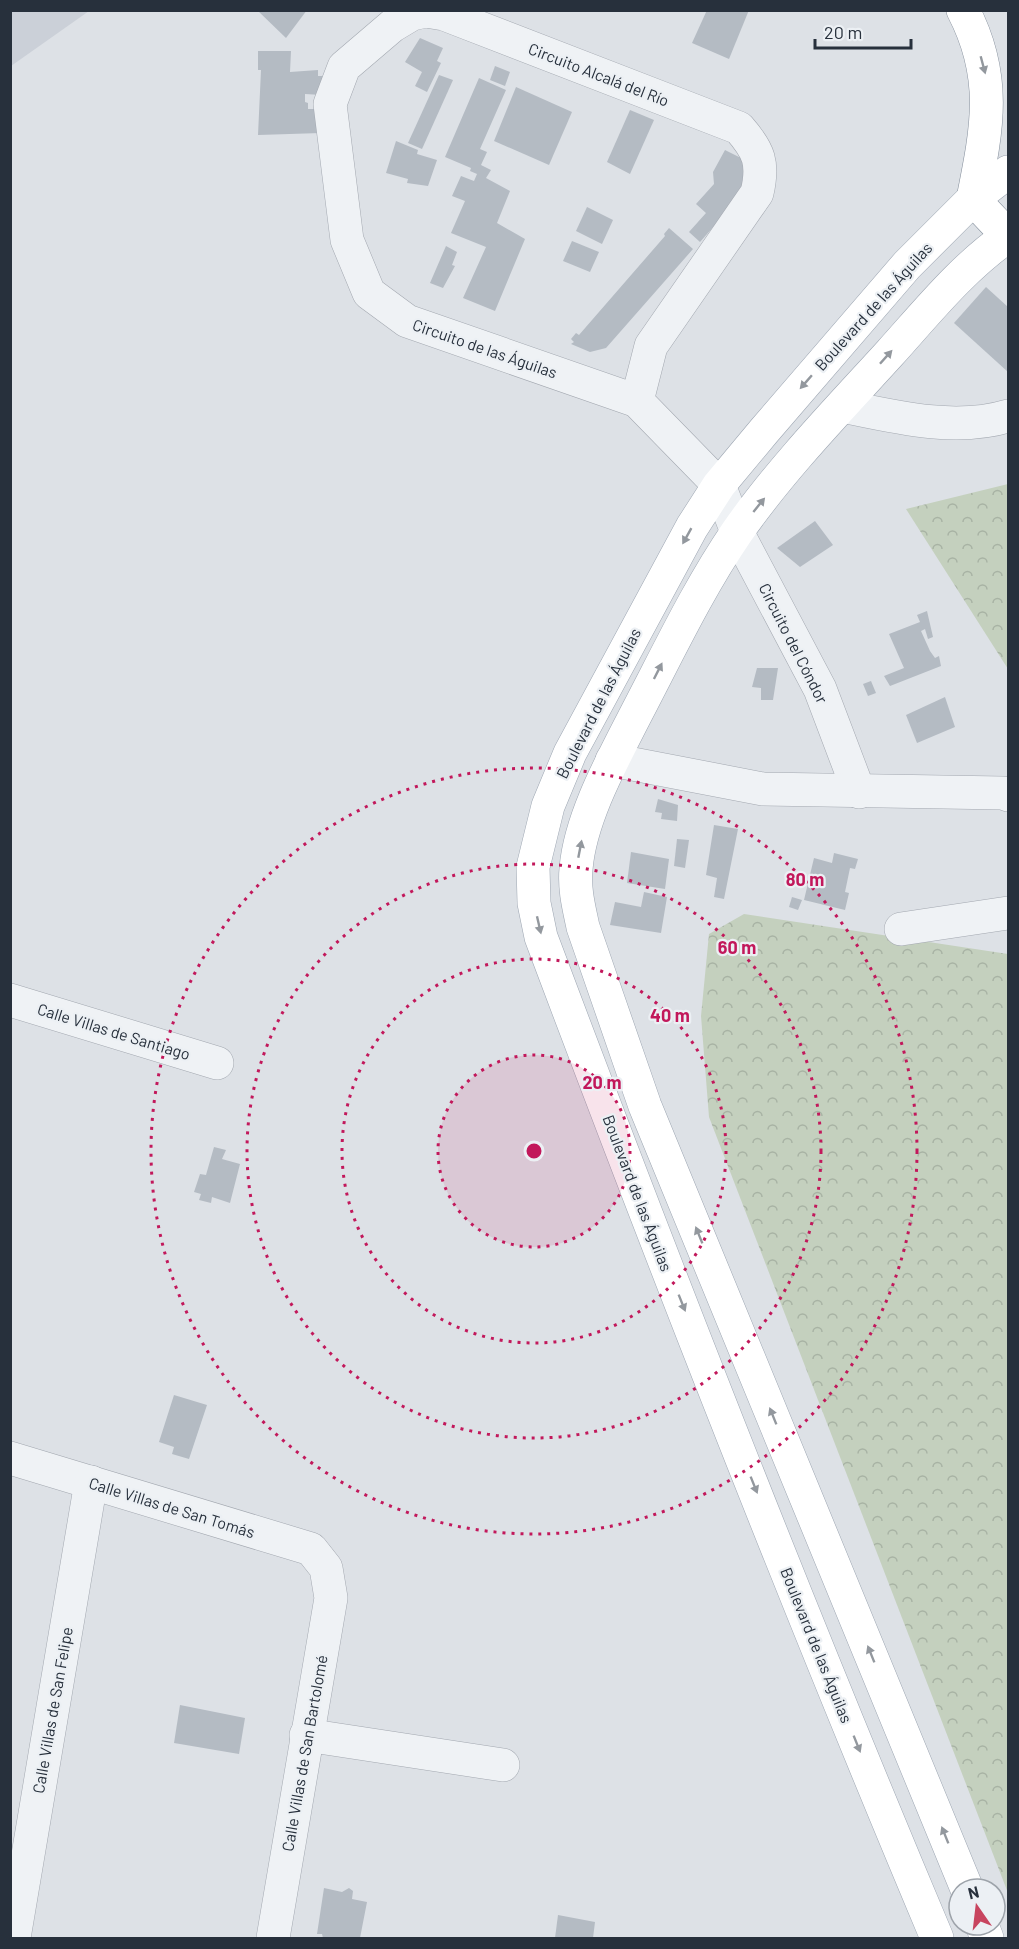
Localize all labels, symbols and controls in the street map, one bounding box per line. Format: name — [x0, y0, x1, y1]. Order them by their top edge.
scale bar — [815, 12, 911, 50]
text: 20 m — [824, 21, 862, 43]
street label: Circuito Alcalá del Río — [526, 38, 672, 110]
one-way arrow — [978, 56, 988, 74]
street label: Boulevard de las Águilas — [810, 238, 936, 374]
street label: Circuito de las Águilas — [410, 314, 560, 382]
one-way arrow — [879, 350, 892, 365]
one-way arrow — [800, 374, 813, 389]
one-way arrow — [753, 497, 766, 513]
one-way arrow — [682, 528, 692, 545]
street label: Circuito del Cóndor — [756, 580, 833, 706]
street label: Boulevard de las Águilas — [552, 625, 644, 781]
one-way arrow — [653, 663, 663, 680]
one-way arrow — [576, 839, 585, 858]
text: 80 m — [786, 868, 824, 890]
one-way arrow — [534, 916, 544, 934]
text: 60 m — [718, 936, 756, 958]
street label: Calle Villas de Santiago — [35, 999, 193, 1063]
text: 40 m — [650, 1004, 690, 1026]
text: 20 m — [583, 1071, 621, 1093]
street label: Boulevard de las Águilas — [599, 1112, 677, 1274]
centre of rings — [524, 1141, 544, 1161]
one-way arrow — [694, 1226, 704, 1244]
one-way arrow — [677, 1295, 687, 1313]
one-way arrow — [768, 1406, 778, 1424]
street label: Calle Villas de San Tomás — [87, 1473, 257, 1541]
one-way arrow — [749, 1476, 759, 1494]
street label: Boulevard de las Águilas — [777, 1564, 857, 1726]
street label: Calle Villas de San Felipe — [28, 1625, 76, 1795]
one-way arrow — [866, 1645, 876, 1663]
street label: Calle Villas de San Bartolomé — [277, 1653, 331, 1853]
one-way arrow — [853, 1735, 862, 1753]
one-way arrow — [940, 1826, 949, 1844]
north arrow — [947, 1877, 1007, 1937]
text: N — [966, 1881, 981, 1902]

